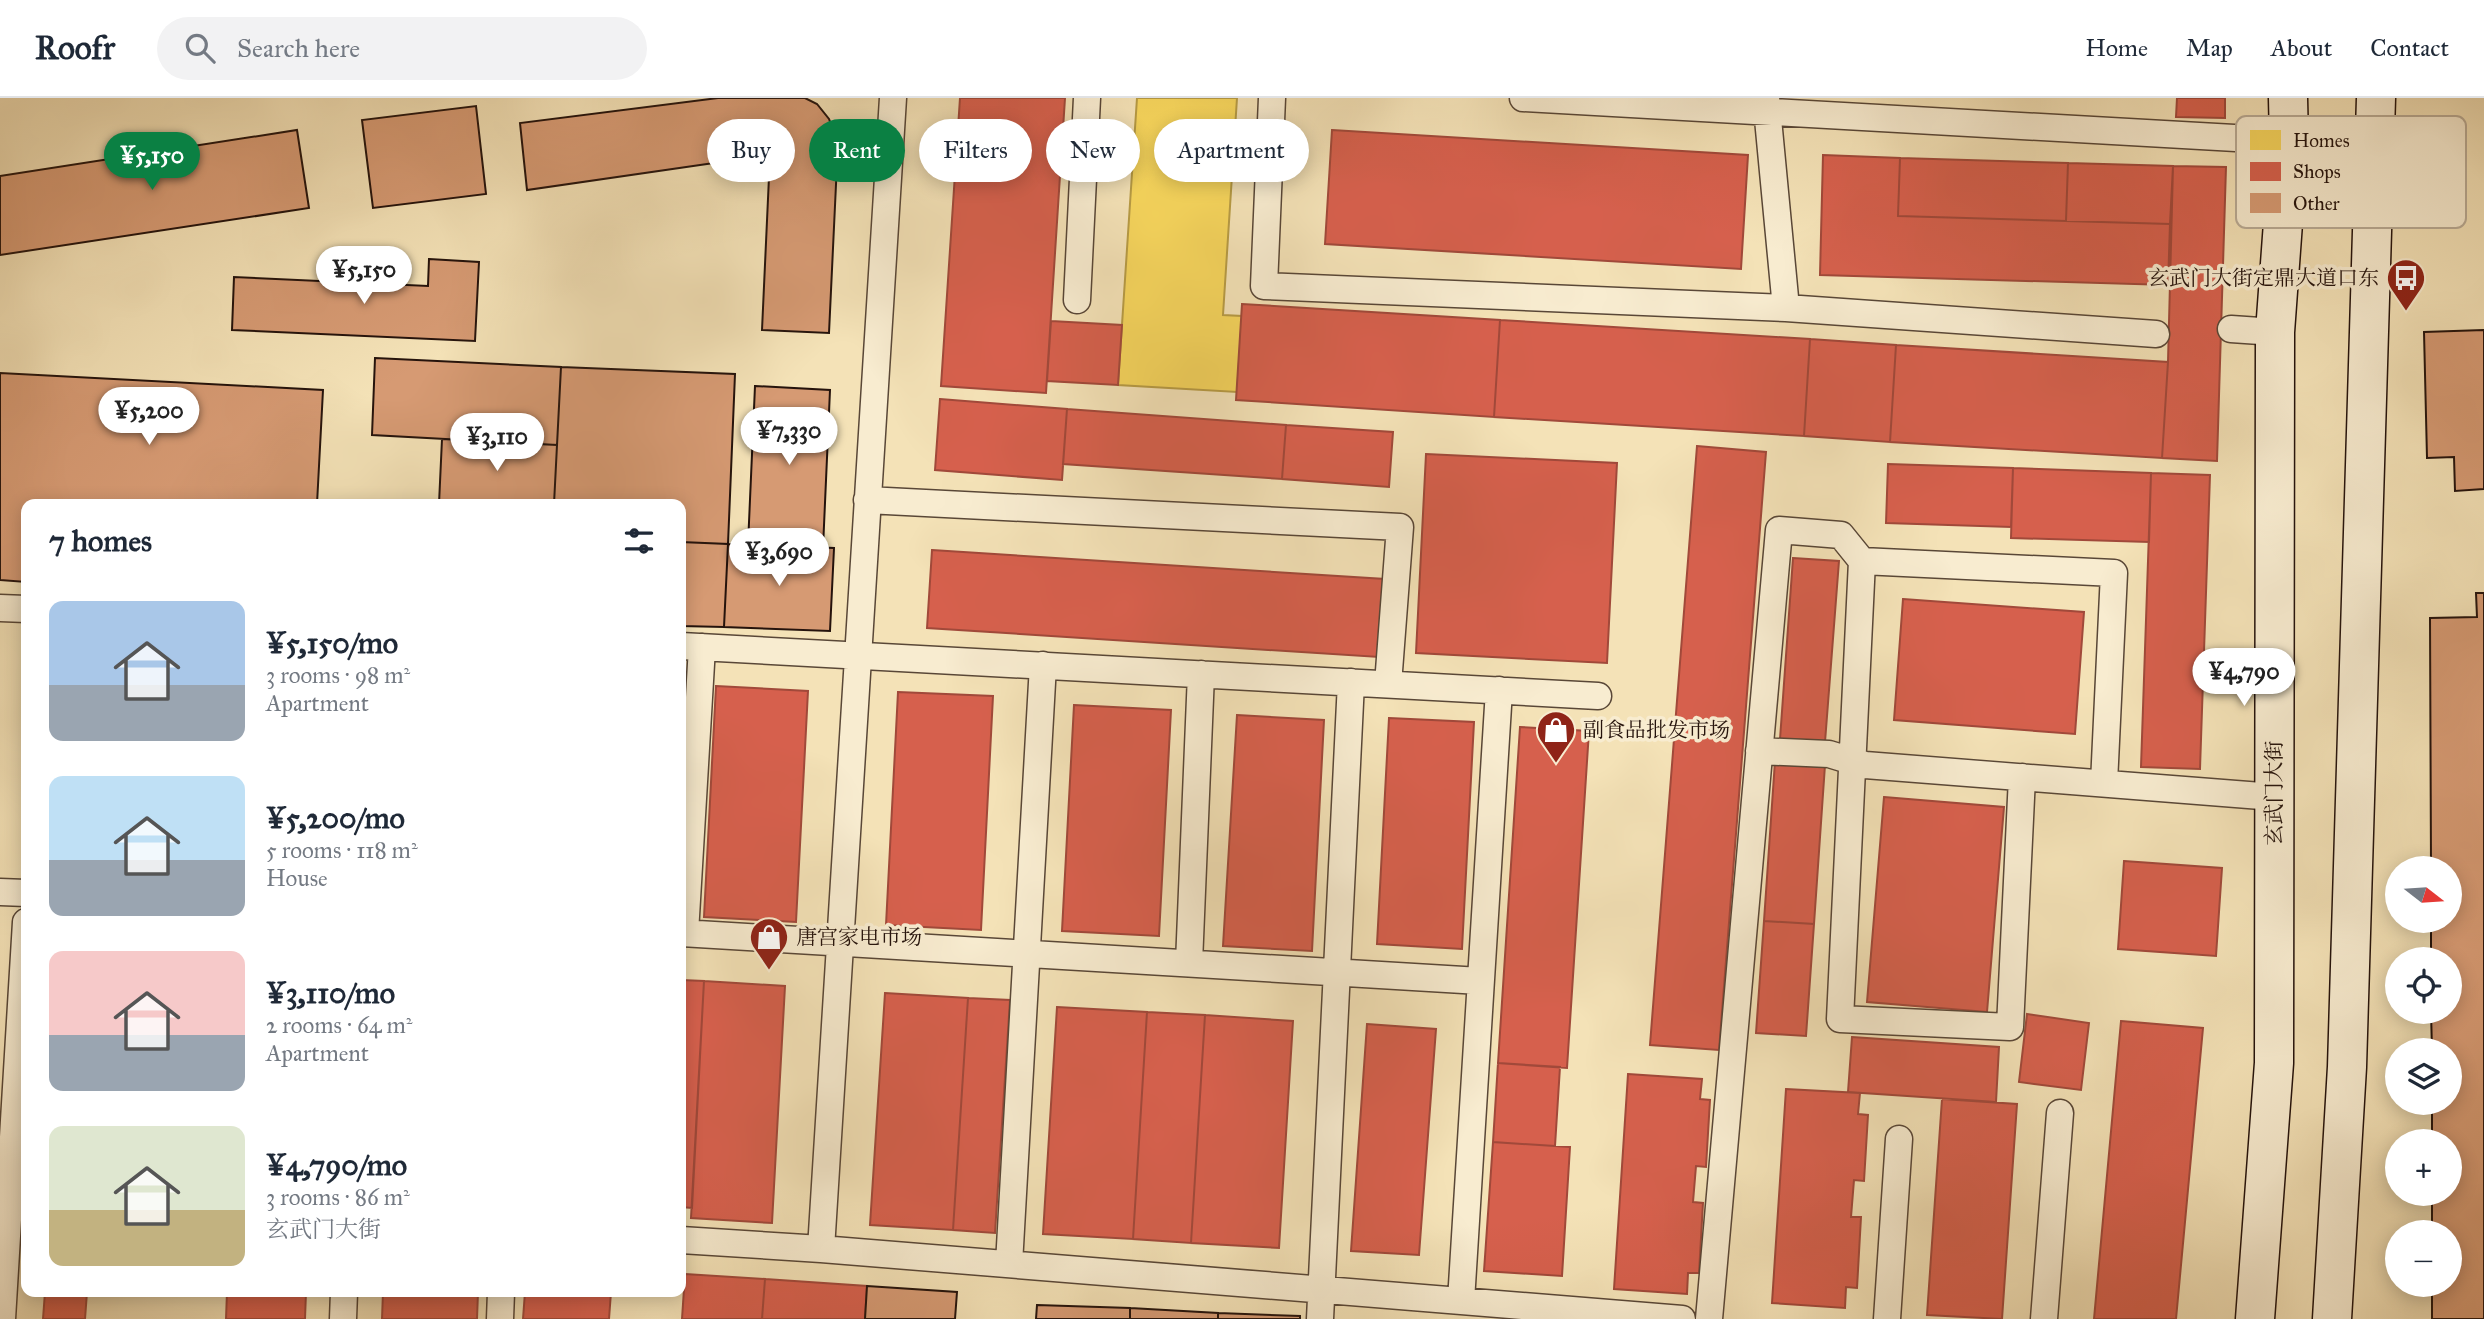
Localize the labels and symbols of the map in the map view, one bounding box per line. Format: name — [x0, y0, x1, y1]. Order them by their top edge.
legend — [2236, 116, 2466, 228]
text: Homes — [2293, 129, 2350, 152]
pin: ¥5,150 — [95, 132, 209, 192]
text: Shops — [2293, 160, 2341, 183]
text: Other — [2293, 192, 2341, 215]
pin: ¥5,150 — [307, 246, 421, 306]
bus stop icon: 玄武门大街定鼎大道口东 — [2385, 257, 2427, 312]
place label: 玄武门大街定鼎大道口东 — [2148, 265, 2379, 291]
pin: ¥5,200 — [92, 388, 206, 447]
pin: ¥7,330 — [732, 408, 846, 467]
pin: ¥3,110 — [440, 414, 554, 473]
pin: ¥3,690 — [722, 528, 836, 588]
pin: ¥4,790 — [2187, 648, 2301, 708]
shop icon: 副食品批发市场 — [1535, 709, 1577, 764]
place label: 副食品批发市场 — [1583, 717, 1730, 743]
street label: 玄武门大街 — [2261, 741, 2287, 846]
north arrow — [2385, 856, 2462, 933]
shop icon: 唐宫家电市场 — [748, 916, 790, 971]
place label: 唐宫家电市场 — [796, 924, 922, 950]

